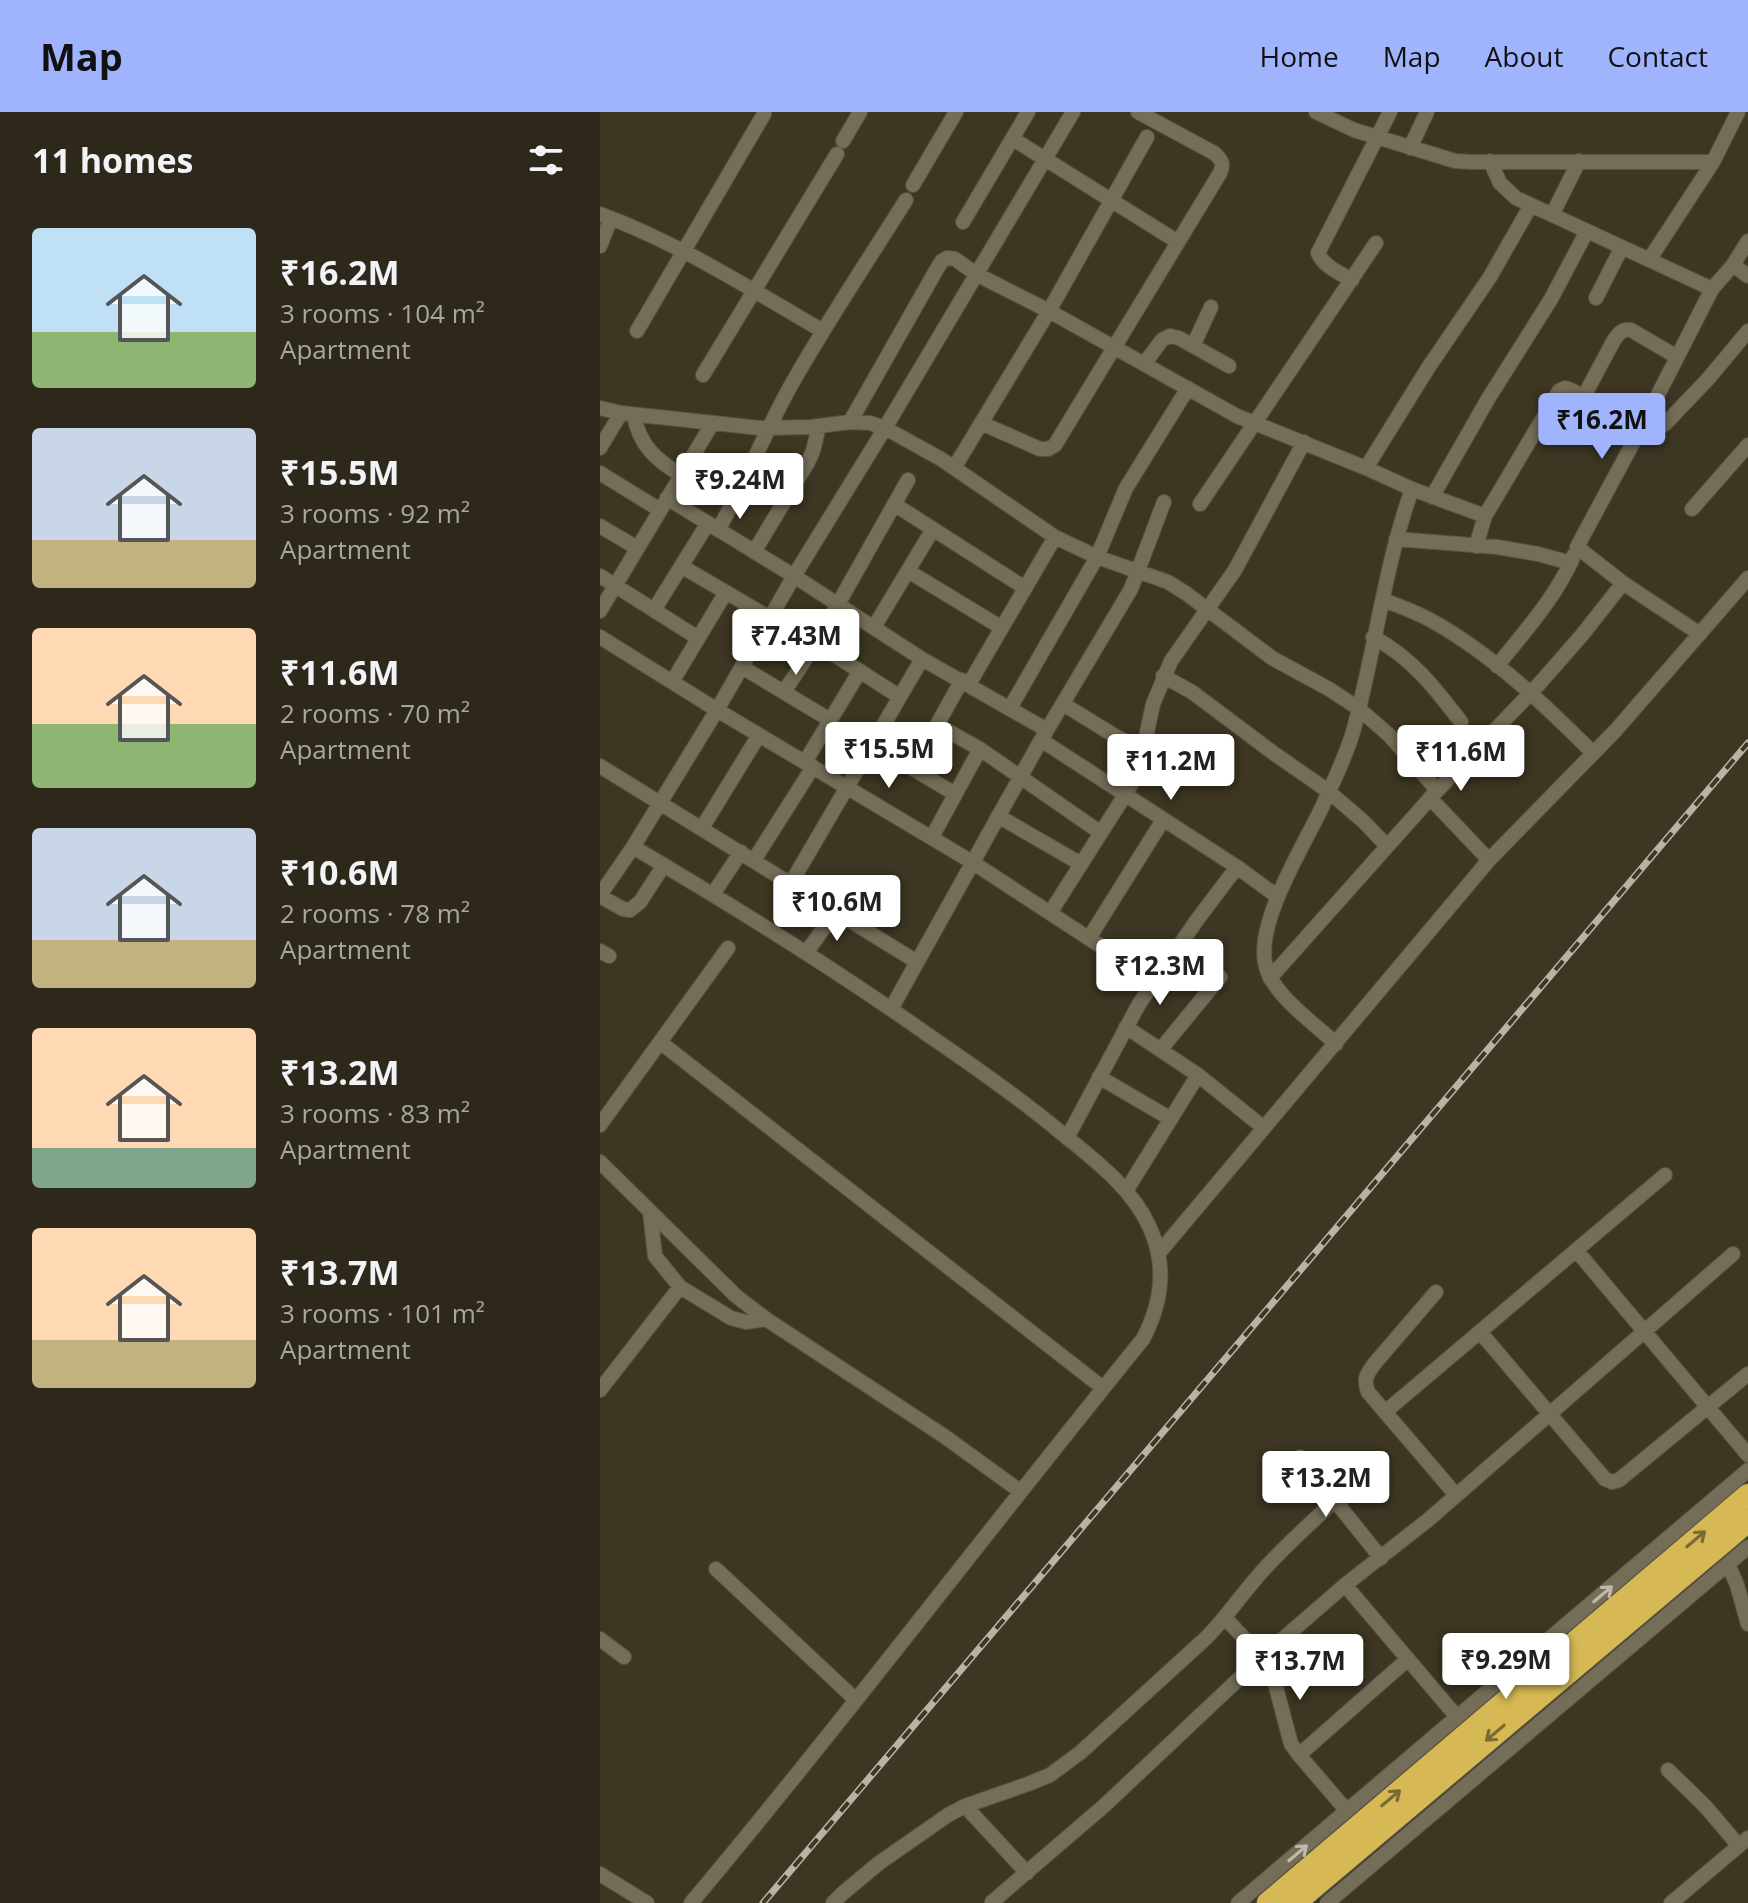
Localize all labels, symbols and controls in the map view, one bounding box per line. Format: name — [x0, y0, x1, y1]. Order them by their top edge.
text: Map — [40, 30, 123, 82]
text: Home — [1260, 37, 1339, 75]
text: Map — [1383, 37, 1441, 75]
text: About — [1485, 37, 1563, 75]
text: Contact — [1607, 37, 1708, 75]
text: 11 homes — [32, 137, 193, 183]
icon: filters — [524, 138, 568, 182]
text: ₹16.2M — [280, 249, 400, 295]
icon: home — [96, 260, 192, 356]
text: 3 rooms · 104 m² — [280, 295, 485, 331]
text: Apartment — [280, 331, 411, 367]
pin: ₹16.2M — [1537, 393, 1667, 461]
text: ₹16.2M — [1556, 401, 1648, 437]
text: ₹15.5M — [280, 449, 400, 495]
pin: ₹9.24M — [675, 453, 805, 521]
icon: home — [96, 460, 192, 556]
text: ₹9.24M — [694, 461, 786, 497]
text: 3 rooms · 92 m² — [280, 495, 470, 531]
text: Apartment — [280, 531, 411, 567]
pin: ₹7.43M — [731, 609, 861, 677]
text: ₹7.43M — [750, 617, 842, 653]
text: ₹11.6M — [280, 649, 400, 695]
icon: home — [96, 660, 192, 756]
text: 2 rooms · 70 m² — [280, 695, 470, 731]
pin: ₹15.5M — [824, 722, 954, 790]
pin: ₹11.6M — [1396, 725, 1526, 793]
text: ₹15.5M — [843, 730, 935, 766]
text: Apartment — [280, 731, 411, 767]
text: ₹11.6M — [1415, 733, 1507, 769]
pin: ₹11.2M — [1106, 734, 1236, 802]
text: ₹11.2M — [1125, 742, 1217, 778]
text: ₹10.6M — [280, 849, 400, 895]
icon: home — [96, 860, 192, 956]
pin: ₹10.6M — [772, 875, 902, 943]
text: ₹10.6M — [791, 883, 883, 919]
text: 2 rooms · 78 m² — [280, 895, 470, 931]
text: Apartment — [280, 931, 411, 967]
pin: ₹12.3M — [1095, 939, 1225, 1007]
text: ₹12.3M — [1114, 947, 1206, 983]
text: ₹13.2M — [280, 1049, 400, 1095]
icon: home — [96, 1060, 192, 1156]
text: 3 rooms · 83 m² — [280, 1095, 470, 1131]
text: Apartment — [280, 1131, 411, 1167]
text: ₹13.7M — [280, 1249, 400, 1295]
icon: home — [96, 1260, 192, 1356]
text: 3 rooms · 101 m² — [280, 1295, 485, 1331]
text: Apartment — [280, 1331, 411, 1367]
pin: ₹13.2M — [1261, 1451, 1391, 1519]
text: ₹13.2M — [1280, 1459, 1372, 1495]
one-way arrow — [1685, 1530, 1705, 1548]
one-way arrow — [1592, 1585, 1612, 1603]
pin: ₹9.29M — [1441, 1633, 1571, 1701]
pin: ₹13.7M — [1235, 1634, 1365, 1702]
text: ₹9.29M — [1460, 1641, 1552, 1677]
text: ₹13.7M — [1254, 1642, 1346, 1678]
one-way arrow — [1485, 1724, 1506, 1742]
one-way arrow — [1380, 1789, 1401, 1807]
one-way arrow — [1287, 1844, 1307, 1862]

